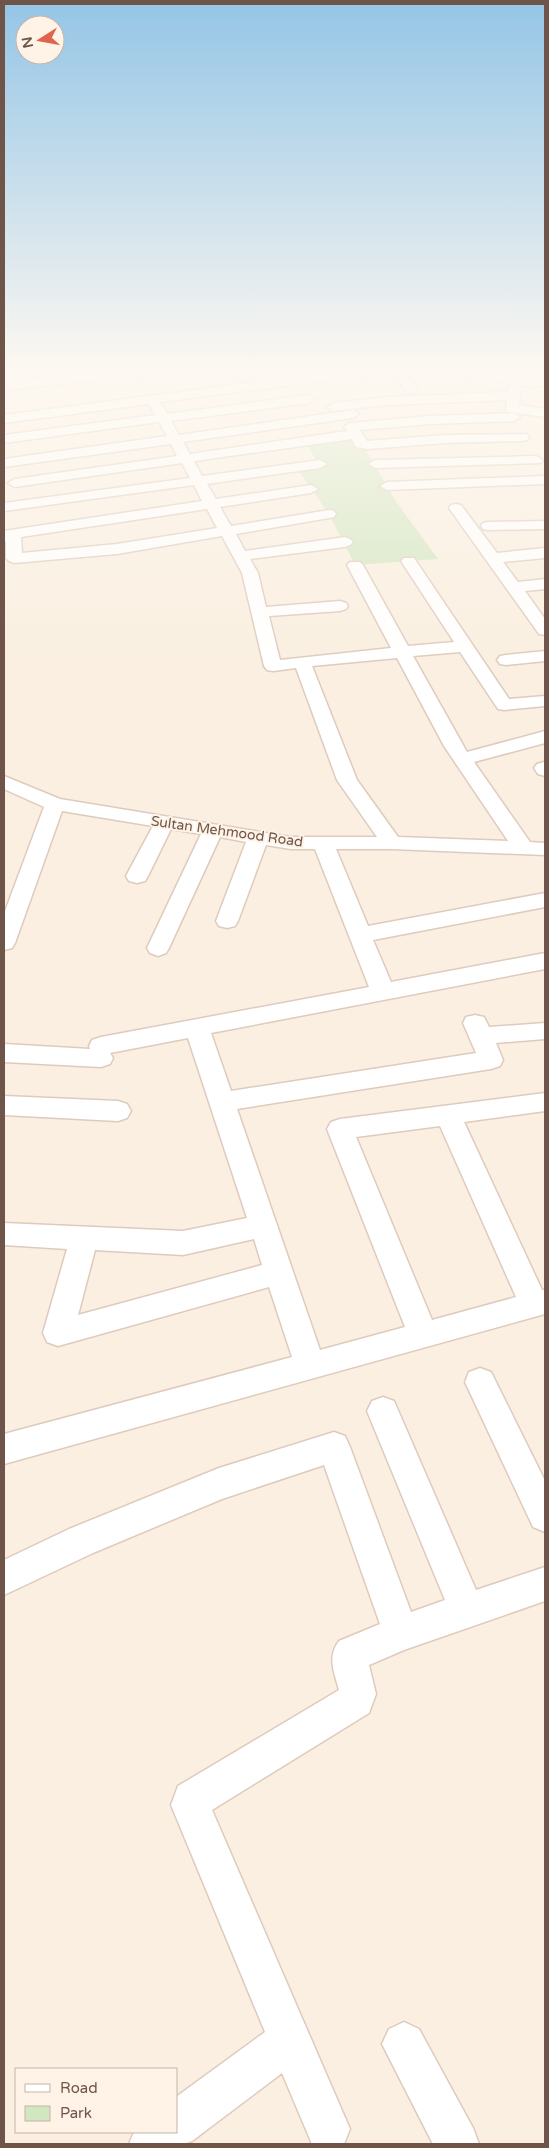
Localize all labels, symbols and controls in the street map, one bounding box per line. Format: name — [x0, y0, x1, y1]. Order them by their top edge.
north arrow — [15, 15, 65, 65]
text: N — [18, 35, 37, 50]
street label: Sultan Mehmood Road — [150, 812, 304, 851]
legend — [15, 2068, 178, 2133]
text: Road — [60, 2079, 98, 2097]
text: Park — [60, 2104, 92, 2122]

